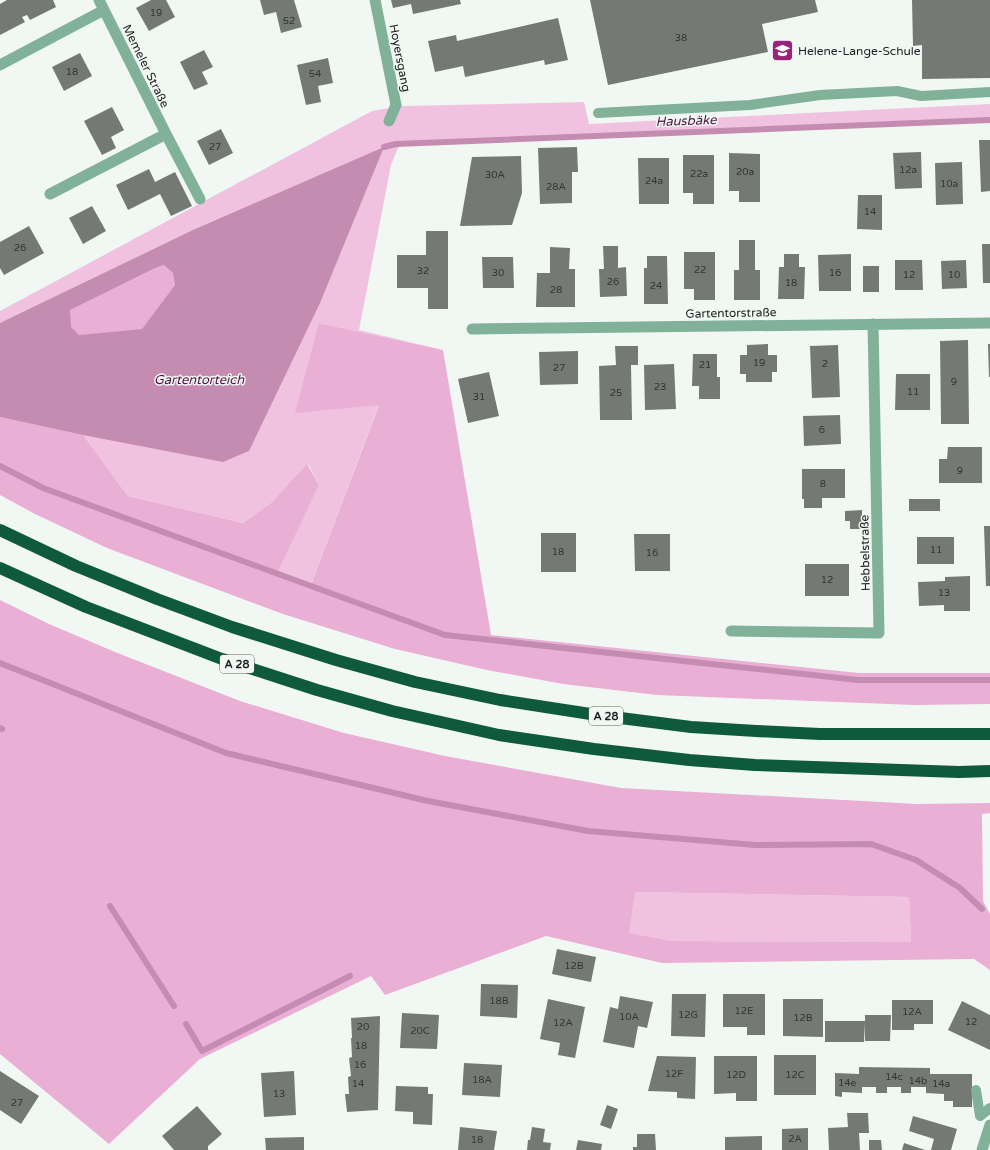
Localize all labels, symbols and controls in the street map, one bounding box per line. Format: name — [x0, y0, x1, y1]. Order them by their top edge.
house number: 19 — [150, 7, 162, 19]
house number: 52 — [283, 15, 295, 27]
street label: Memeler Straße — [120, 22, 172, 110]
street label: Hoyersgang — [387, 23, 413, 93]
house number: 38 — [675, 32, 687, 44]
school or university icon: Helene-Lange-Schule — [769, 38, 795, 64]
place label: Helene-Lange-Schule — [798, 44, 921, 58]
house number: 18 — [66, 66, 78, 78]
house number: 54 — [309, 68, 321, 80]
water label: Hausbäke — [655, 112, 717, 130]
house number: 27 — [209, 141, 221, 153]
house number: 12a — [899, 164, 917, 176]
house number: 20a — [736, 166, 754, 178]
house number: 22a — [690, 168, 708, 180]
house number: 30A — [485, 169, 505, 181]
house number: 24a — [645, 175, 663, 187]
house number: 10a — [940, 178, 958, 190]
house number: 28A — [546, 181, 566, 193]
house number: 14 — [864, 206, 876, 218]
house number: 26 — [14, 242, 26, 254]
house number: 22 — [694, 264, 706, 276]
house number: 32 — [417, 265, 429, 277]
house number: 30 — [492, 267, 504, 279]
house number: 16 — [829, 267, 841, 279]
house number: 12 — [903, 269, 915, 281]
house number: 10 — [948, 269, 960, 281]
house number: 26 — [607, 276, 619, 288]
house number: 18 — [785, 277, 797, 289]
house number: 24 — [650, 280, 662, 292]
house number: 28 — [550, 284, 562, 296]
street label: Gartentorstraße — [685, 305, 777, 321]
house number: 19 — [753, 357, 765, 369]
house number: 2 — [822, 358, 828, 370]
house number: 21 — [699, 359, 711, 371]
house number: 27 — [553, 362, 565, 374]
water label: Gartentorteich — [154, 372, 245, 388]
house number: 9 — [951, 376, 957, 388]
house number: 23 — [654, 381, 666, 393]
house number: 11 — [907, 386, 919, 398]
house number: 25 — [610, 387, 622, 399]
house number: 31 — [473, 391, 485, 403]
house number: 6 — [819, 424, 825, 436]
house number: 9 — [957, 465, 963, 477]
house number: 8 — [820, 478, 826, 490]
street label: Hebbelstraße — [857, 515, 873, 591]
house number: 11 — [930, 544, 942, 556]
house number: 18 — [552, 546, 564, 558]
house number: 16 — [646, 547, 658, 559]
house number: 12 — [821, 574, 833, 586]
house number: 13 — [938, 587, 950, 599]
road number: A 28 — [220, 655, 254, 673]
road number: A 28 — [589, 707, 623, 725]
house number: 12B — [564, 960, 584, 972]
house number: 18B — [489, 995, 509, 1007]
house number: 12E — [735, 1005, 753, 1017]
house number: 12A — [902, 1006, 922, 1018]
house number: 12G — [678, 1009, 698, 1021]
house number: 10A — [619, 1011, 639, 1023]
house number: 12B — [793, 1012, 813, 1024]
house number: 12 — [965, 1016, 977, 1028]
house number: 12A — [553, 1017, 573, 1029]
house number: 20 — [357, 1021, 369, 1033]
house number: 20C — [410, 1025, 430, 1037]
house number: 18 — [355, 1040, 367, 1052]
house number: 16 — [354, 1059, 366, 1071]
house number: 12F — [665, 1068, 683, 1080]
house number: 12D — [726, 1069, 746, 1081]
house number: 12C — [785, 1069, 805, 1081]
house number: 14c — [885, 1071, 903, 1083]
house number: 18A — [472, 1074, 492, 1086]
house number: 14b — [909, 1075, 927, 1087]
house number: 14e — [838, 1077, 856, 1089]
house number: 14 — [352, 1078, 364, 1090]
house number: 14a — [932, 1078, 950, 1090]
house number: 13 — [273, 1088, 285, 1100]
house number: 27 — [11, 1097, 23, 1109]
house number: 2A — [788, 1133, 802, 1145]
house number: 18 — [471, 1134, 483, 1146]

